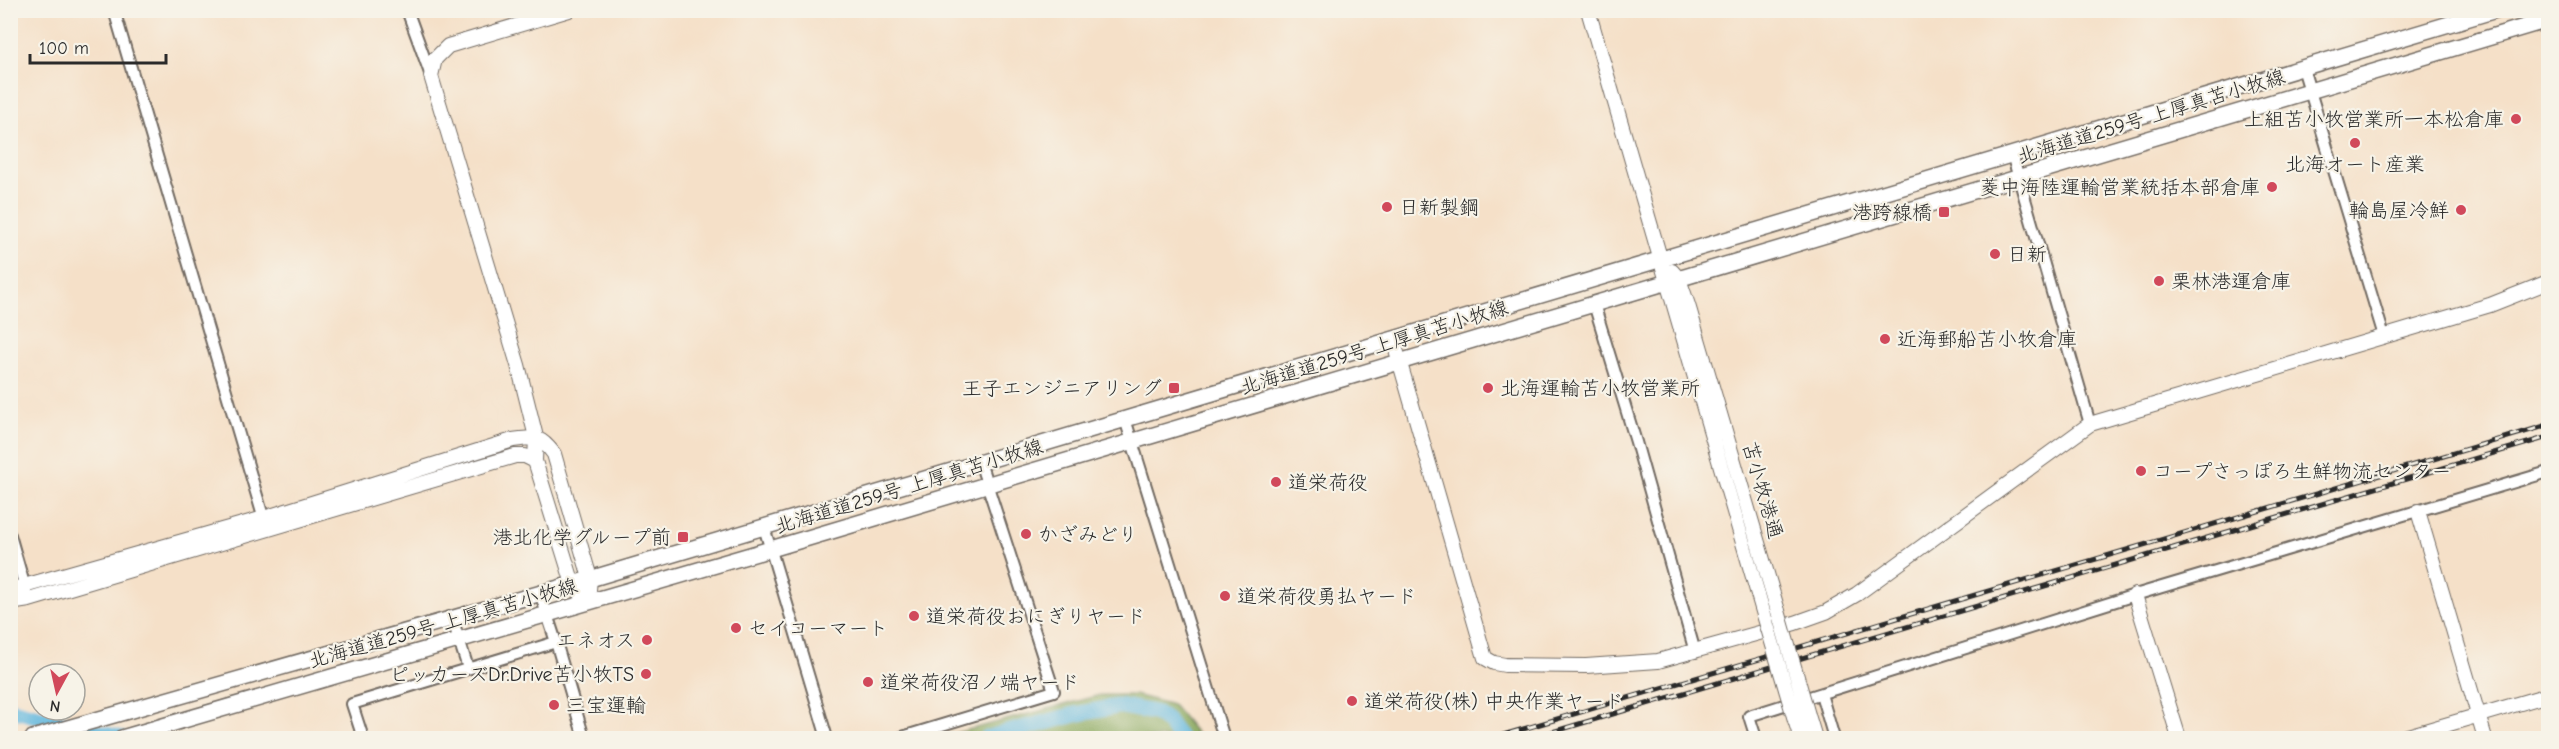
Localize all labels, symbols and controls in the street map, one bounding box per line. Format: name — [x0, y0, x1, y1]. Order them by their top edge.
scale bar — [30, 27, 166, 65]
text: 100 m — [39, 38, 89, 59]
street label: 北海道道259号 上厚真苫小牧線 — [2015, 65, 2288, 168]
place label: 上組苫小牧営業所一本松倉庫 — [2244, 108, 2504, 131]
marker: 上組苫小牧営業所一本松倉庫 — [2509, 112, 2523, 126]
marker: 北海オート産業 — [2348, 136, 2362, 150]
place label: 北海オート産業 — [2285, 153, 2425, 176]
place label: 菱中海陸運輸営業統括本部倉庫 — [1980, 176, 2260, 199]
marker: 菱中海陸運輸営業統括本部倉庫 — [2265, 180, 2279, 194]
place label: 日新製鋼 — [1399, 196, 1479, 219]
place label: 輪島屋冷鮮 — [2349, 199, 2449, 222]
marker: 日新製鋼 — [1380, 200, 1394, 214]
place label: 港跨線橋 — [1852, 201, 1932, 224]
marker: 輪島屋冷鮮 — [2454, 203, 2468, 217]
marker: 港跨線橋 — [1937, 205, 1951, 219]
place label: 日新 — [2007, 243, 2047, 266]
marker: 日新 — [1988, 247, 2002, 261]
place label: 栗林港運倉庫 — [2171, 270, 2291, 293]
marker: 栗林港運倉庫 — [2152, 274, 2166, 288]
street label: 北海道道259号 上厚真苫小牧線 — [1238, 296, 1511, 399]
place label: 近海郵船苫小牧倉庫 — [1897, 328, 2077, 351]
marker: 近海郵船苫小牧倉庫 — [1878, 332, 1892, 346]
place label: 王子エンジニアリング — [962, 377, 1162, 400]
place label: 北海運輸苫小牧営業所 — [1500, 377, 1700, 400]
marker: 王子エンジニアリング — [1167, 381, 1181, 395]
marker: 北海運輸苫小牧営業所 — [1481, 381, 1495, 395]
street label: 北海道道259号 上厚真苫小牧線 — [773, 435, 1046, 538]
street label: 苫小牧港通 — [1738, 439, 1787, 541]
place label: コープさっぽろ生鮮物流センター — [2153, 460, 2451, 483]
marker: コープさっぽろ生鮮物流センター — [2134, 464, 2148, 478]
place label: 道栄荷役 — [1288, 471, 1368, 494]
marker: 道栄荷役 — [1269, 475, 1283, 489]
place label: かざみどり — [1038, 523, 1138, 546]
place label: 港北化学グループ前 — [493, 526, 671, 549]
marker: かざみどり — [1019, 527, 1033, 541]
marker: 港北化学グループ前 — [676, 530, 690, 544]
street label: 北海道道259号 上厚真苫小牧線 — [306, 574, 580, 673]
place label: 道栄荷役勇払ヤード — [1237, 585, 1417, 608]
marker: 道栄荷役勇払ヤード — [1218, 589, 1232, 603]
place label: 道栄荷役おにぎりヤード — [926, 605, 1146, 628]
marker: 道栄荷役おにぎりヤード — [907, 609, 921, 623]
place label: セイコーマート — [748, 617, 888, 640]
marker: セイコーマート — [729, 621, 743, 635]
place label: エネオス — [556, 629, 635, 652]
marker: エネオス — [640, 633, 654, 647]
north arrow — [27, 662, 87, 722]
place label: ピッカーズDr.Drive苫小牧TS — [390, 663, 634, 686]
marker: ピッカーズDr.Drive苫小牧TS — [639, 667, 653, 681]
place label: 道栄荷役沼ノ端ヤード — [880, 671, 1080, 694]
marker: 道栄荷役沼ノ端ヤード — [861, 675, 875, 689]
place label: 道栄荷役(株) 中央作業ヤード — [1364, 690, 1625, 713]
place label: 三宝運輸 — [566, 694, 646, 717]
marker: 道栄荷役(株) 中央作業ヤード — [1345, 694, 1359, 708]
text: N — [49, 696, 61, 716]
marker: 三宝運輸 — [547, 698, 561, 712]

